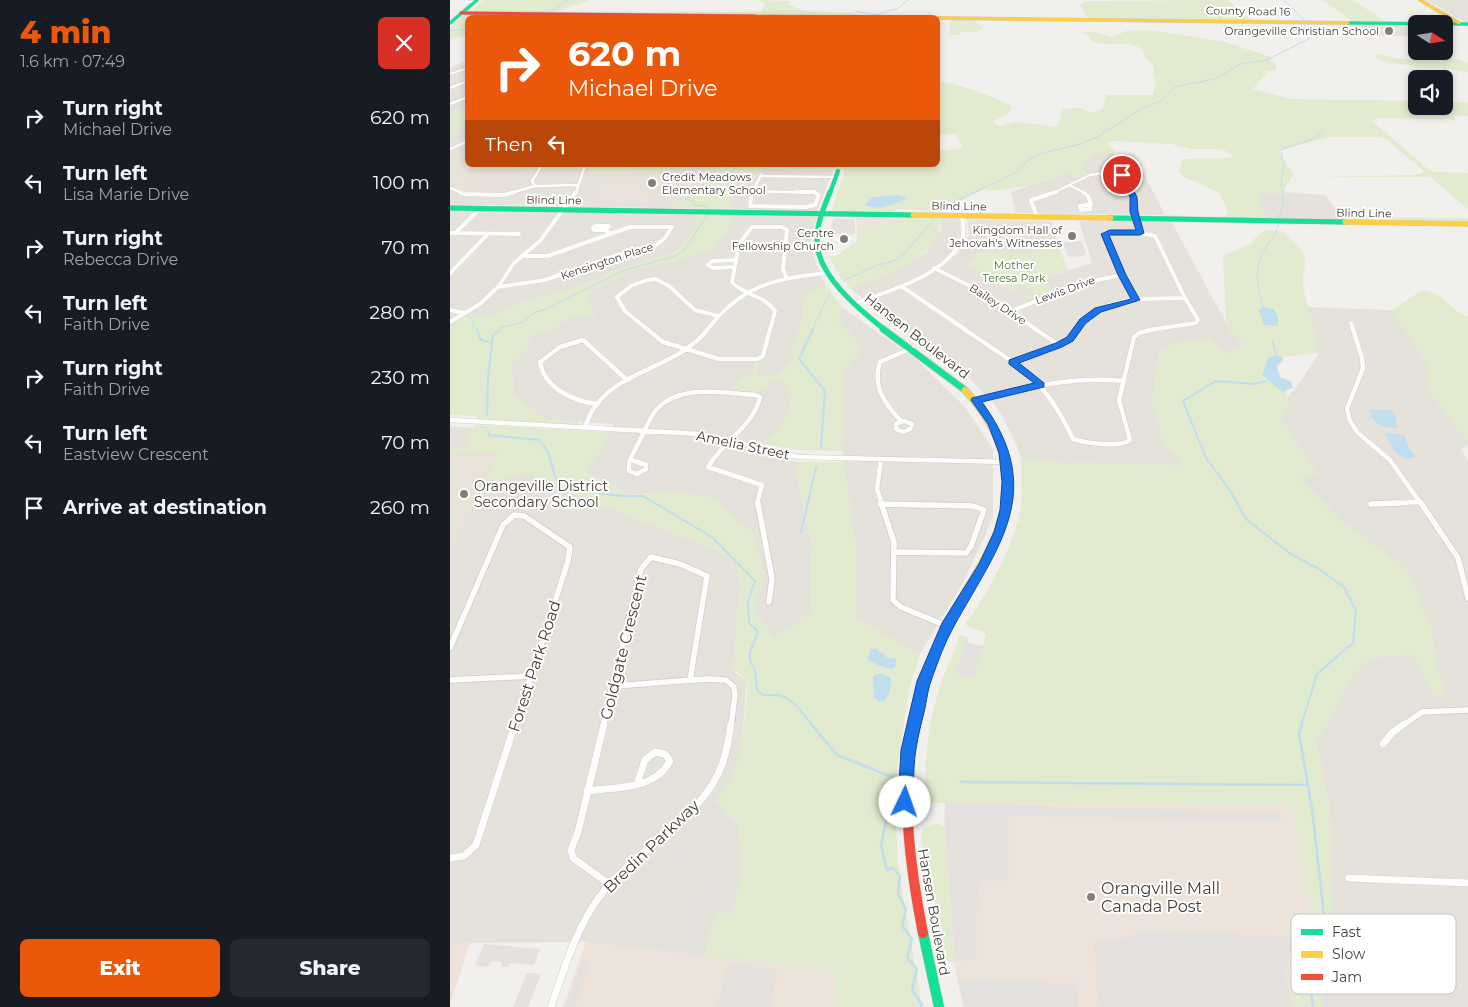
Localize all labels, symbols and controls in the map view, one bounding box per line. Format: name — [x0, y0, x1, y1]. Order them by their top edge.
street label: County Road 16 — [1206, 3, 1291, 19]
text: 4 min — [20, 14, 111, 51]
north arrow — [1408, 15, 1452, 60]
map controls — [1408, 15, 1453, 115]
button: close — [378, 17, 430, 69]
place label: Orangeville Christian School — [1224, 24, 1379, 38]
marker: Orangeville Christian School — [1383, 25, 1395, 37]
text: 620 m — [568, 32, 681, 75]
icon: right — [485, 35, 550, 100]
text: 1.6 km · 07:49 — [20, 52, 125, 71]
button: sound — [1408, 70, 1453, 115]
text: Michael Drive — [568, 75, 718, 102]
text: Turn right — [63, 97, 163, 120]
icon: right — [20, 104, 48, 132]
text: 620 m — [370, 106, 430, 129]
text: Michael Drive — [63, 120, 172, 139]
icon: left — [543, 130, 571, 158]
text: Then — [485, 133, 533, 156]
pin — [1101, 154, 1143, 196]
icon: arrive — [1108, 161, 1136, 189]
text: Turn left — [63, 162, 148, 185]
icon: left — [20, 169, 48, 197]
place label: Credit Meadows Elementary School — [662, 170, 766, 197]
text: 100 m — [373, 171, 430, 194]
marker: Credit Meadows Elementary School — [646, 177, 658, 189]
text: Lisa Marie Drive — [63, 185, 189, 204]
street label: Blind Line — [526, 193, 582, 207]
street label: Blind Line — [931, 199, 987, 213]
street label: Blind Line — [1336, 206, 1392, 220]
place label: Kingdom Hall of Jehovah's Witnesses — [948, 223, 1063, 250]
place label: Centre Fellowship Church — [732, 226, 834, 253]
text: Turn right — [63, 227, 163, 250]
marker: Kingdom Hall of Jehovah's Witnesses — [1066, 230, 1078, 242]
marker: Centre Fellowship Church — [838, 233, 850, 245]
icon: right — [20, 234, 48, 262]
text: 70 m — [381, 236, 430, 259]
street label: Kensington Place — [559, 239, 655, 283]
text: Rebecca Drive — [63, 250, 178, 269]
park label: Mother Teresa Park — [982, 258, 1046, 285]
street label: Lewis Drive — [1033, 273, 1097, 307]
street label: Bailey Drive — [967, 280, 1029, 328]
street label: Hansen Boulevard — [861, 289, 973, 383]
text: Turn left — [63, 292, 148, 315]
icon: left — [20, 299, 48, 327]
text: 280 m — [369, 301, 430, 324]
text: Faith Drive — [63, 315, 150, 334]
text: Turn right — [63, 357, 163, 380]
icon: right — [20, 364, 48, 392]
text: 230 m — [371, 366, 430, 389]
text: Faith Drive — [63, 380, 150, 399]
text: Turn left — [63, 422, 148, 445]
street label: Amelia Street — [695, 426, 792, 464]
icon: left — [20, 429, 48, 457]
text: 70 m — [381, 431, 430, 454]
text: Eastview Crescent — [63, 445, 209, 464]
place label: Orangeville District Secondary School — [474, 477, 609, 511]
marker: Orangeville District Secondary School — [458, 488, 470, 500]
icon: arrive — [20, 494, 48, 522]
text: Arrive at destination — [63, 496, 267, 519]
text: 260 m — [370, 496, 430, 519]
street label: Goldgate Crescent — [596, 572, 651, 722]
street label: Forest Park Road — [504, 598, 565, 734]
position arrow — [878, 775, 930, 827]
street label: Bredin Parkway — [600, 796, 703, 897]
street label: Hansen Boulevard — [914, 847, 954, 977]
place label: Orangville Mall Canada Post — [1101, 879, 1220, 916]
marker: Orangville Mall Canada Post — [1085, 891, 1097, 903]
legend — [1291, 914, 1456, 994]
text: Fast — [1332, 923, 1362, 941]
button: Exit — [20, 939, 220, 997]
button: Share — [230, 939, 430, 997]
text: Slow — [1332, 945, 1366, 963]
text: Jam — [1331, 968, 1362, 986]

